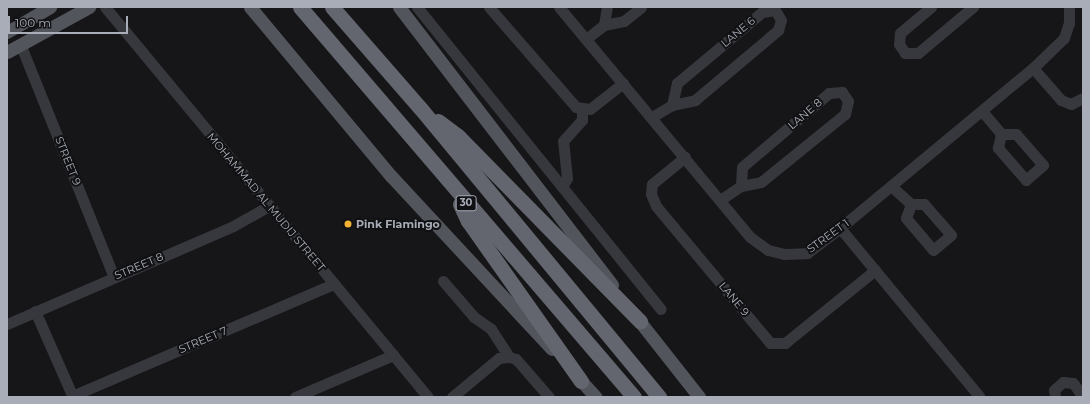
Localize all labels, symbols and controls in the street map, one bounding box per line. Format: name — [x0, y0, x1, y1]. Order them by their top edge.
scale bar — [10, 8, 130, 34]
street label: LANE 6 — [718, 14, 758, 50]
text: 100 m — [15, 15, 51, 30]
street label: LANE 8 — [785, 96, 825, 132]
street label: MOHAMMAD AL MUDIJ STREET — [204, 130, 328, 274]
street label: STREET 9 — [52, 135, 84, 187]
road number: 30 — [455, 195, 477, 211]
street label: STREET 1 — [804, 216, 852, 256]
place label: Pink Flamingo — [356, 217, 440, 231]
marker: Pink Flamingo — [343, 219, 353, 229]
street label: STREET 8 — [113, 250, 165, 282]
street label: LANE 9 — [716, 279, 752, 319]
street label: STREET 7 — [177, 324, 229, 356]

